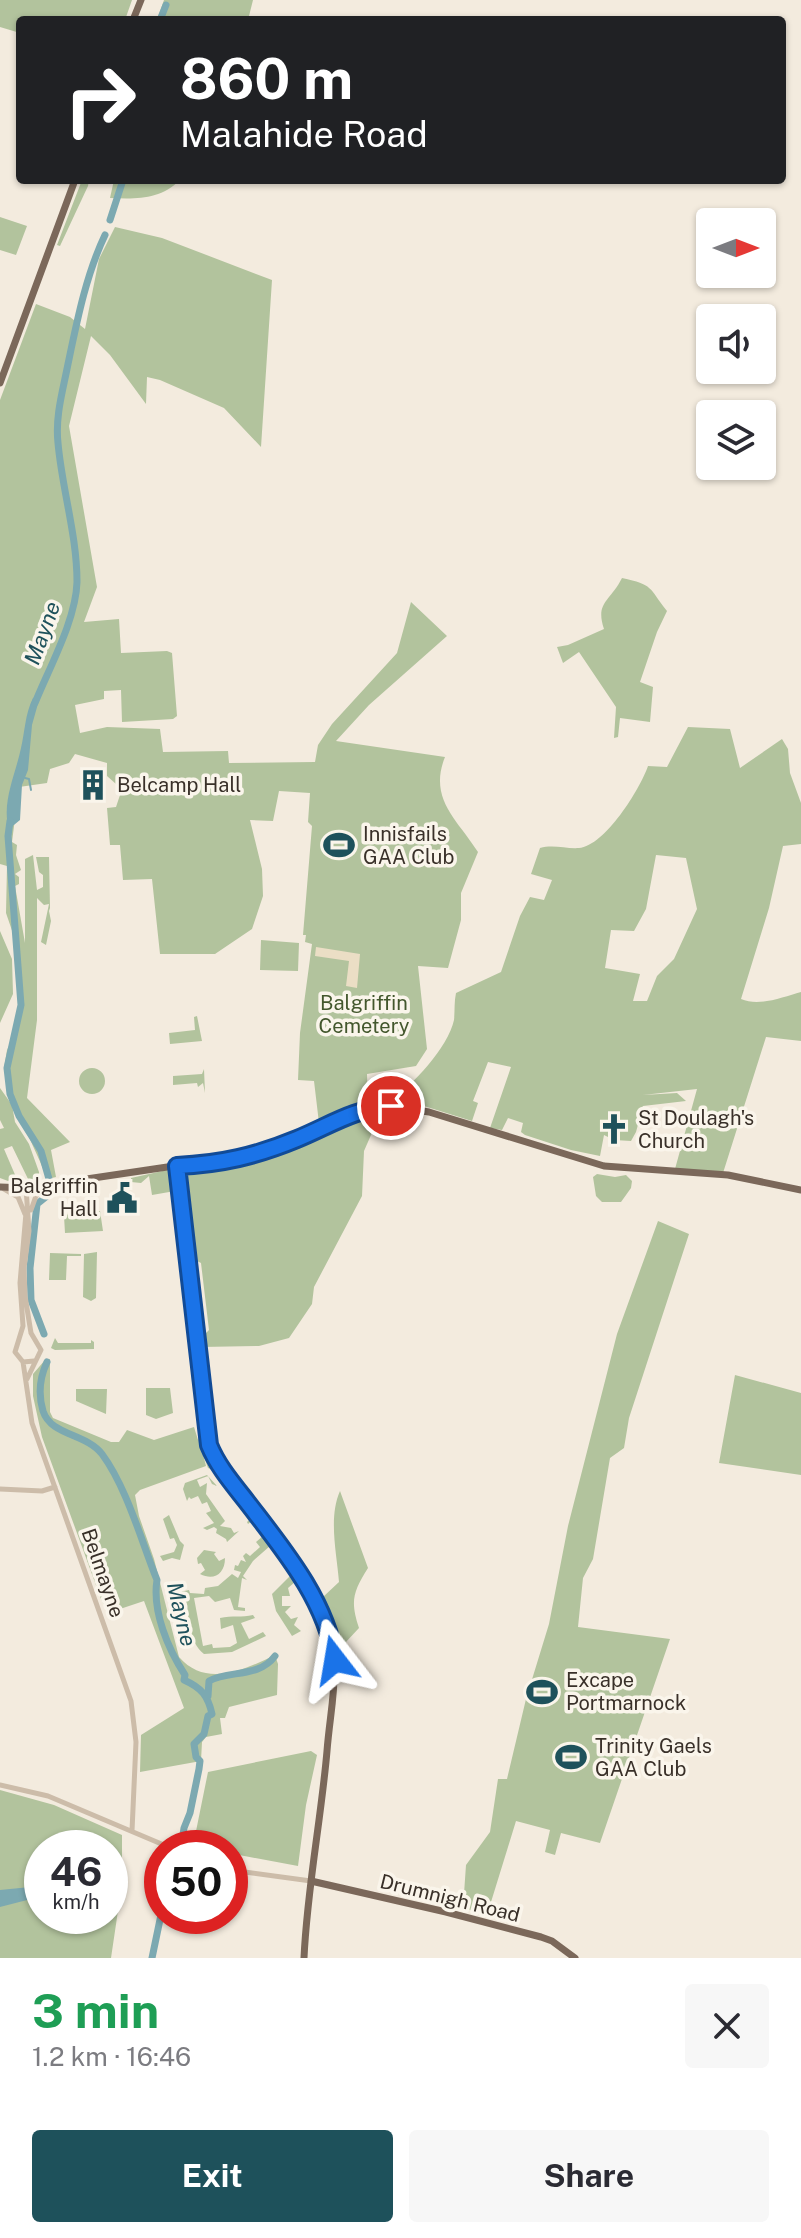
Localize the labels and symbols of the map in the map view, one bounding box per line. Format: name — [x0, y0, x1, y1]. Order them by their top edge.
north arrow — [696, 208, 776, 288]
water label: Mayne — [19, 598, 65, 668]
building icon: Belcamp Hall — [76, 768, 110, 802]
place label: Belcamp Hall — [117, 773, 241, 797]
place label: Innisfails GAA Club — [363, 822, 454, 869]
sports icon: Innisfails GAA Club — [322, 828, 356, 862]
park label: Balgriffin Cemetery — [319, 991, 410, 1038]
pin — [357, 1072, 425, 1140]
place label: St Doulagh's Church — [638, 1106, 754, 1153]
church icon: St Doulagh's Church — [597, 1112, 631, 1146]
place label: Balgriffin Hall — [10, 1174, 98, 1221]
public building icon: Balgriffin Hall — [105, 1181, 139, 1215]
street label: Belmayne — [77, 1525, 129, 1621]
water label: Mayne — [162, 1579, 202, 1649]
position arrow — [293, 1618, 377, 1702]
place label: Excape Portmarnock — [566, 1668, 686, 1715]
sports icon: Excape Portmarnock — [525, 1675, 559, 1709]
place label: Trinity Gaels GAA Club — [595, 1734, 712, 1781]
sports icon: Trinity Gaels GAA Club — [554, 1740, 588, 1774]
speed limit sign: 50 — [144, 1830, 248, 1934]
street label: Drumnigh Road — [378, 1869, 522, 1927]

